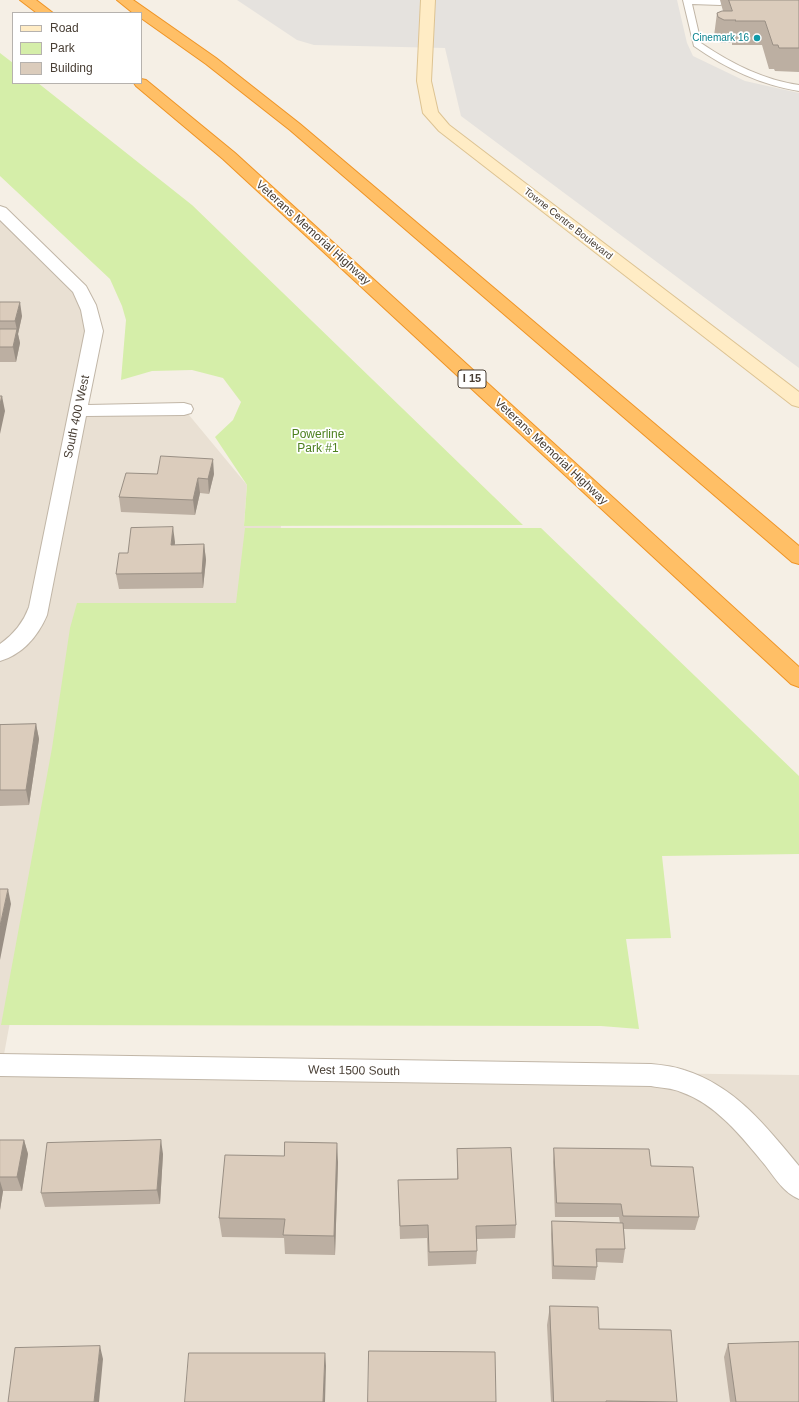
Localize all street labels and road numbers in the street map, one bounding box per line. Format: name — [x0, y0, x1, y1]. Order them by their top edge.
street label: Veterans Memorial Highway — [253, 178, 373, 288]
street label: Towne Centre Boulevard — [521, 186, 615, 262]
road number: I 15 — [458, 370, 486, 388]
street label: South 400 West — [61, 374, 93, 460]
street label: Veterans Memorial Highway — [491, 396, 611, 508]
street label: West 1500 South — [308, 1063, 400, 1079]

